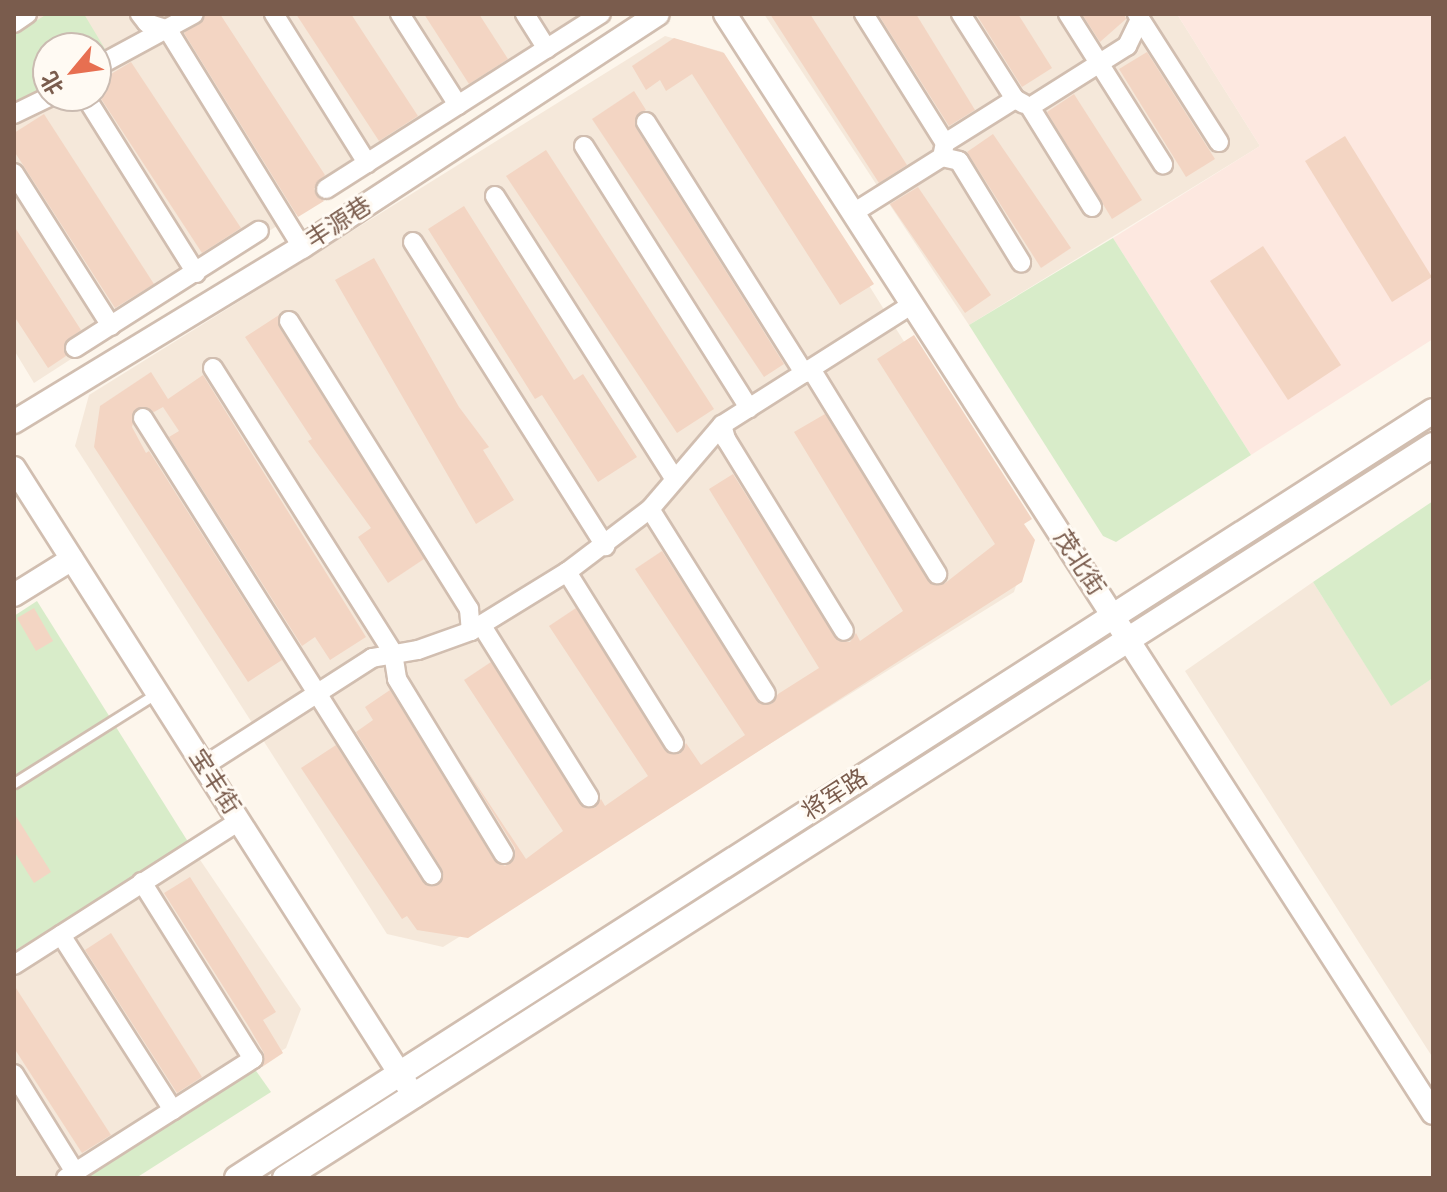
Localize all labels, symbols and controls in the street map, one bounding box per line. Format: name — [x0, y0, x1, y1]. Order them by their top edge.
north arrow — [32, 32, 112, 112]
text: 北 — [35, 67, 69, 99]
street label: 丰源巷 — [301, 191, 377, 255]
street label: 茂北街 — [1047, 525, 1111, 601]
street label: 宝丰街 — [182, 744, 246, 820]
street label: 将军路 — [797, 763, 873, 827]

